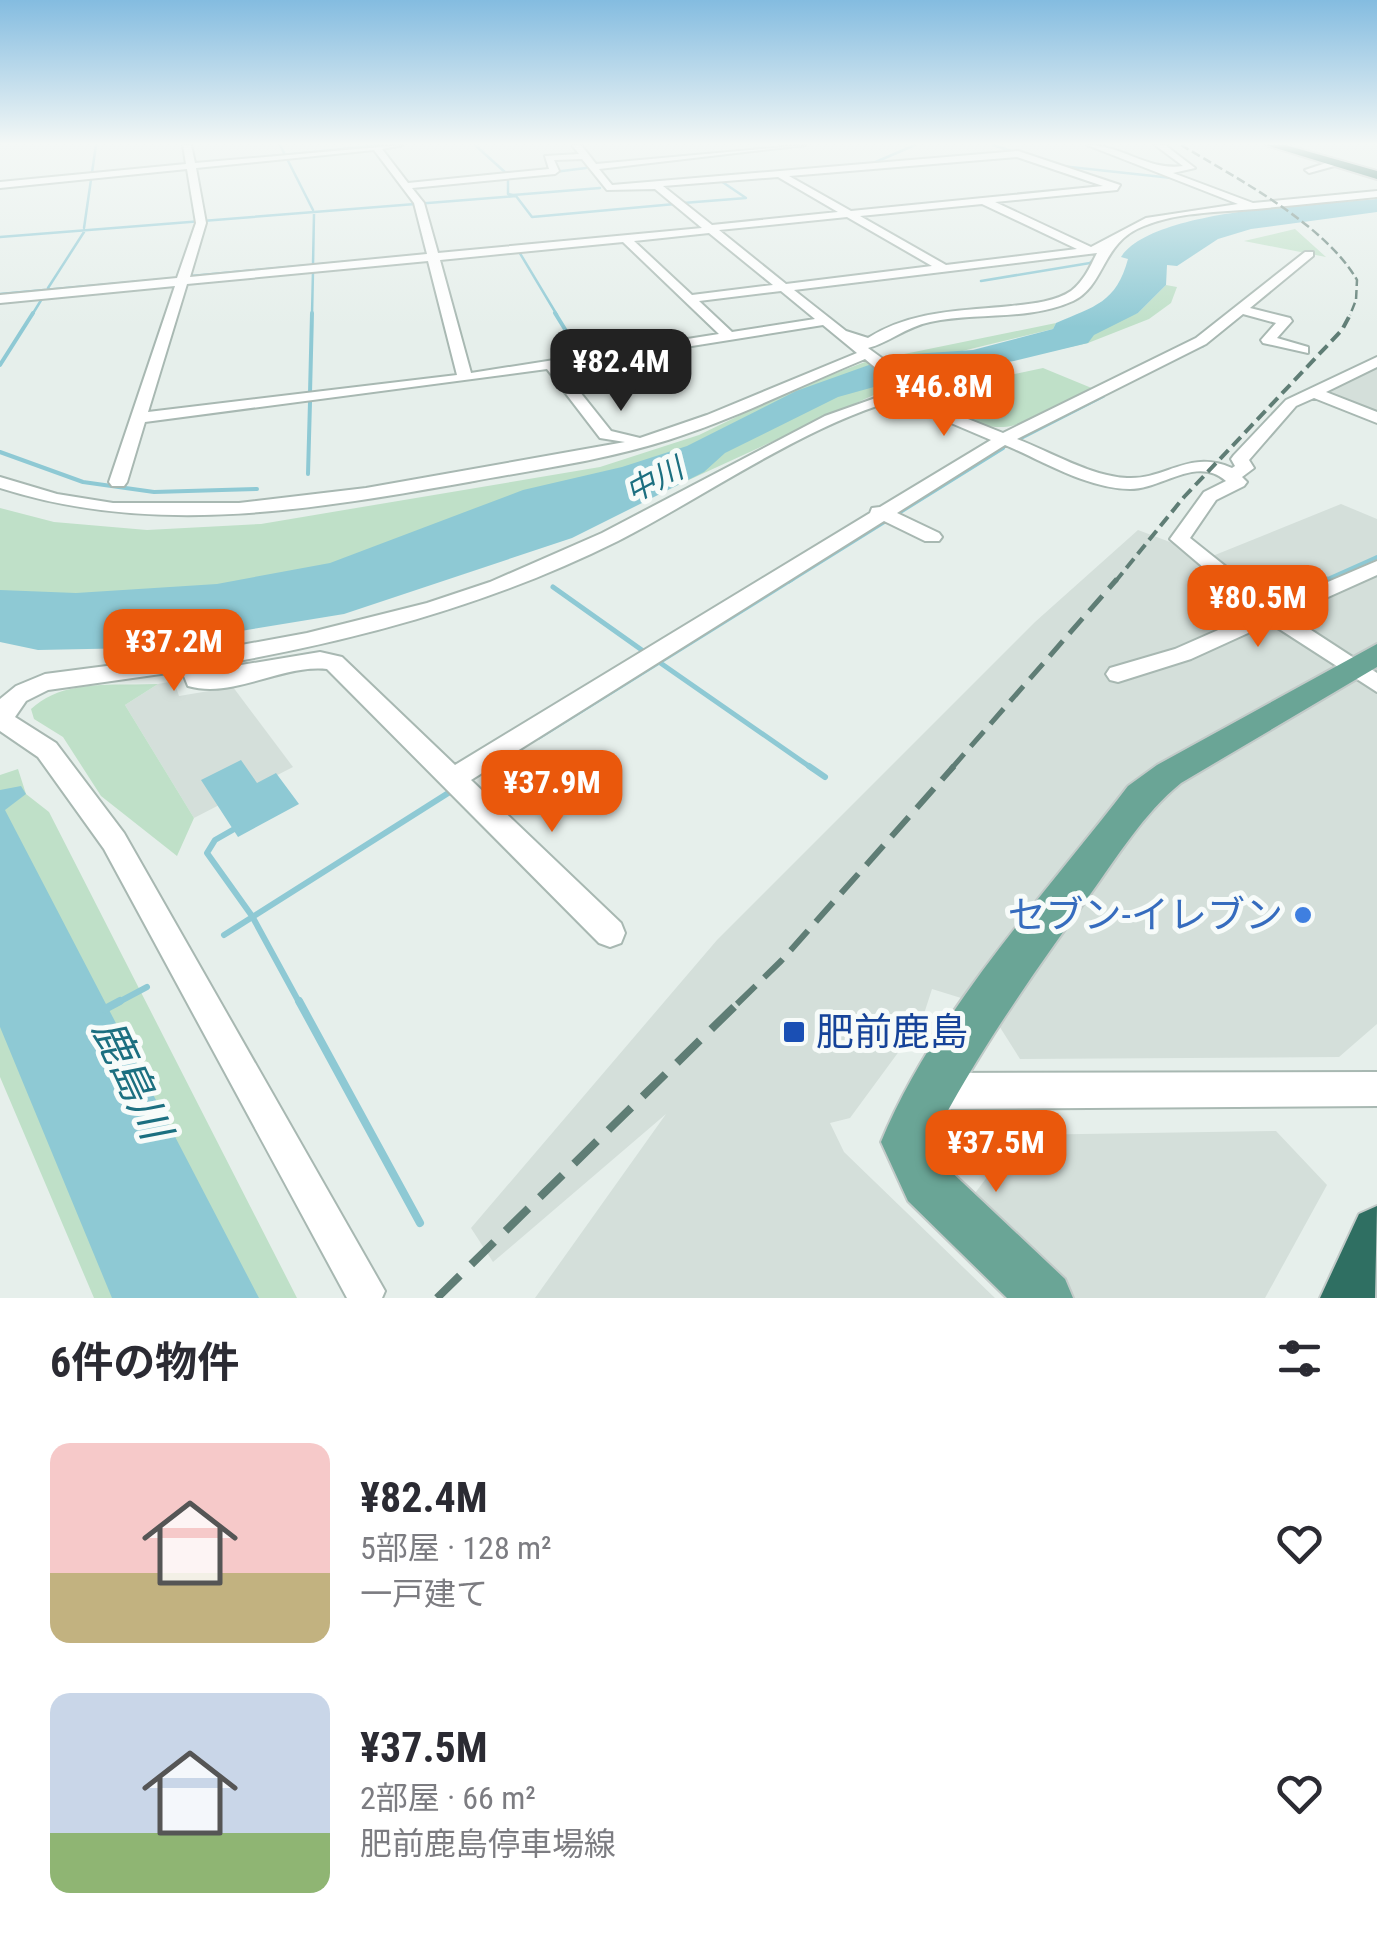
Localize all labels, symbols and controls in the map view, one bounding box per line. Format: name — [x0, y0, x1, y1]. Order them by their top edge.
pin: ¥82.4M — [540, 329, 702, 414]
text: ¥82.4M — [572, 342, 670, 380]
pin: ¥46.8M — [863, 354, 1025, 439]
text: ¥46.8M — [895, 367, 993, 405]
water label: 中川 — [619, 449, 691, 510]
pin: ¥80.5M — [1177, 565, 1339, 650]
text: ¥80.5M — [1209, 578, 1307, 616]
pin: ¥37.2M — [93, 609, 255, 694]
text: ¥37.2M — [125, 622, 223, 660]
pin: ¥37.9M — [471, 750, 633, 835]
text: ¥37.9M — [503, 763, 601, 801]
place label: セブン-イレブン — [1008, 893, 1283, 937]
marker: セブン-イレブン — [1292, 904, 1314, 926]
place label: 肥前鹿島 — [816, 1010, 968, 1054]
water label: 鹿島川 — [83, 1012, 183, 1150]
marker: 肥前鹿島 — [781, 1019, 807, 1045]
pin: ¥37.5M — [915, 1110, 1077, 1195]
text: ¥37.5M — [947, 1123, 1045, 1161]
icon: filters — [1272, 1331, 1327, 1386]
text: 6件の物件 — [50, 1338, 239, 1387]
text: ¥82.4M — [360, 1473, 488, 1522]
icon: home — [130, 1483, 250, 1603]
icon: heart — [1272, 1516, 1327, 1571]
text: 5部屋 · 128 m² — [360, 1529, 552, 1567]
text: 一戸建て — [360, 1575, 488, 1613]
text: ¥37.5M — [360, 1723, 488, 1772]
icon: home — [130, 1733, 250, 1853]
icon: heart — [1272, 1766, 1327, 1821]
text: 2部屋 · 66 m² — [360, 1779, 536, 1817]
text: 肥前鹿島停車場線 — [360, 1825, 616, 1863]

